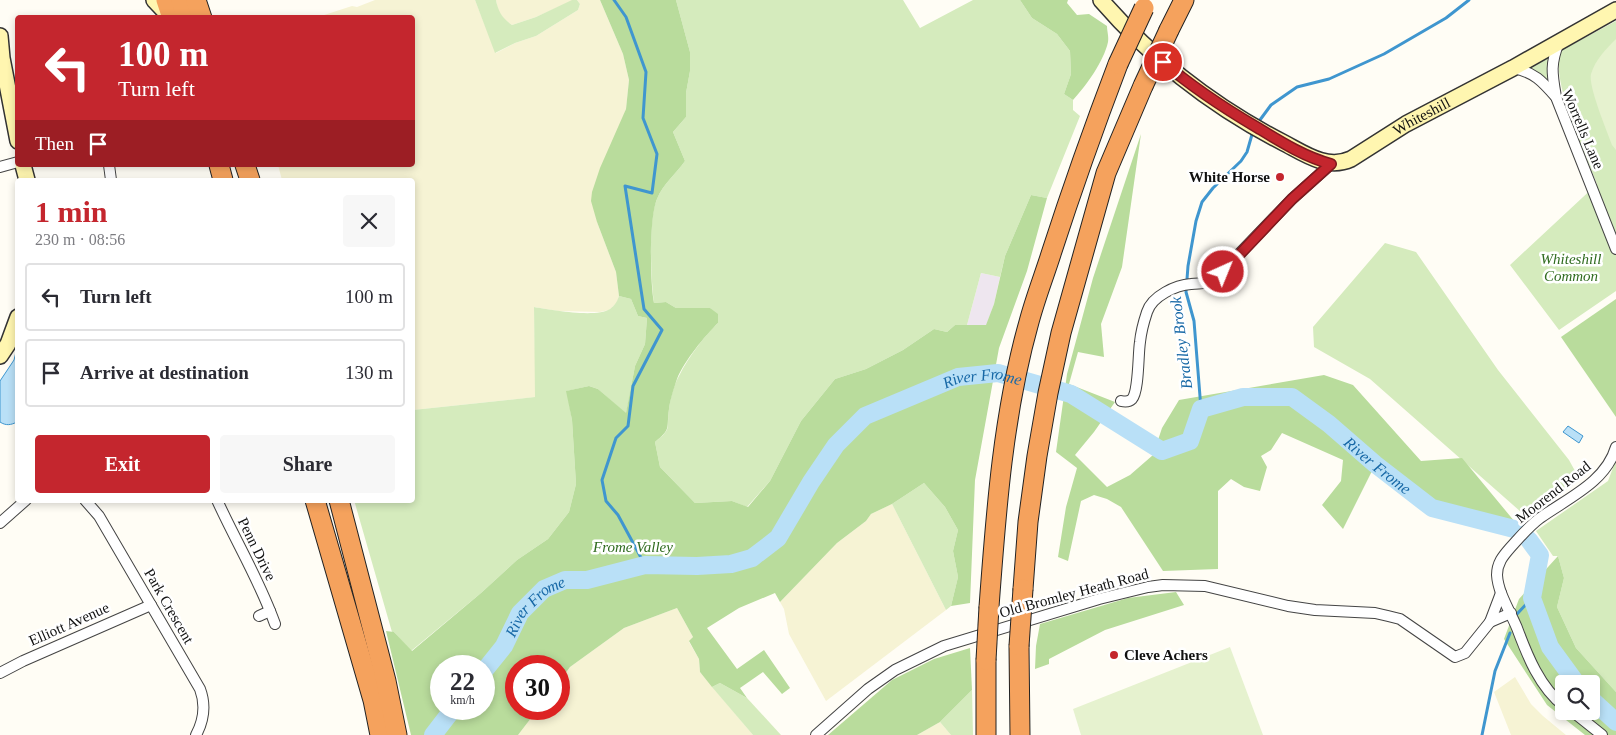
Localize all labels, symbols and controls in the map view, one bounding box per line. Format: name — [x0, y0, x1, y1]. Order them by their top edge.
icon: left — [35, 35, 100, 100]
text: 100 m — [118, 35, 208, 74]
pin — [1142, 41, 1184, 83]
icon: arrive — [1149, 48, 1177, 76]
text: Turn left — [118, 76, 195, 101]
street label: Worrells Lane — [1559, 87, 1607, 172]
street label: Whiteshill — [1390, 94, 1453, 138]
icon: arrive — [84, 130, 112, 158]
text: Then — [35, 133, 74, 154]
place label: White Horse — [1189, 169, 1270, 185]
marker: White Horse — [1274, 171, 1286, 183]
text: 1 min — [35, 195, 108, 228]
button: close — [343, 195, 395, 247]
text: 230 m · 08:56 — [35, 231, 125, 248]
position arrow — [1196, 245, 1248, 297]
park label: Whiteshill Common — [1541, 251, 1601, 284]
icon: left — [37, 283, 65, 311]
text: Turn left — [80, 286, 152, 307]
text: 100 m — [345, 286, 393, 307]
water label: Bradley Brook — [1167, 295, 1196, 390]
icon: arrive — [37, 359, 65, 387]
text: Arrive at destination — [80, 362, 249, 383]
text: 130 m — [345, 362, 393, 383]
water label: River Frome — [939, 364, 1024, 391]
water label: River Frome — [1340, 432, 1414, 497]
button: Exit — [35, 435, 210, 493]
button: Share — [220, 435, 395, 493]
street label: Moorend Road — [1512, 458, 1594, 526]
street label: Penn Drive — [235, 515, 279, 583]
park label: Frome Valley — [592, 539, 673, 555]
street label: Old Bromley Heath Road — [998, 565, 1151, 621]
street label: Park Crescent — [141, 566, 197, 647]
water label: River Frome — [501, 573, 567, 640]
street label: Elliott Avenue — [26, 599, 112, 649]
place label: Cleve Achers — [1124, 647, 1208, 663]
marker: Cleve Achers — [1108, 649, 1120, 661]
speed limit sign: 30 — [505, 655, 570, 720]
text: 22 — [450, 668, 475, 695]
map controls — [1555, 675, 1600, 720]
button: search — [1555, 675, 1600, 720]
text: km/h — [450, 693, 475, 707]

